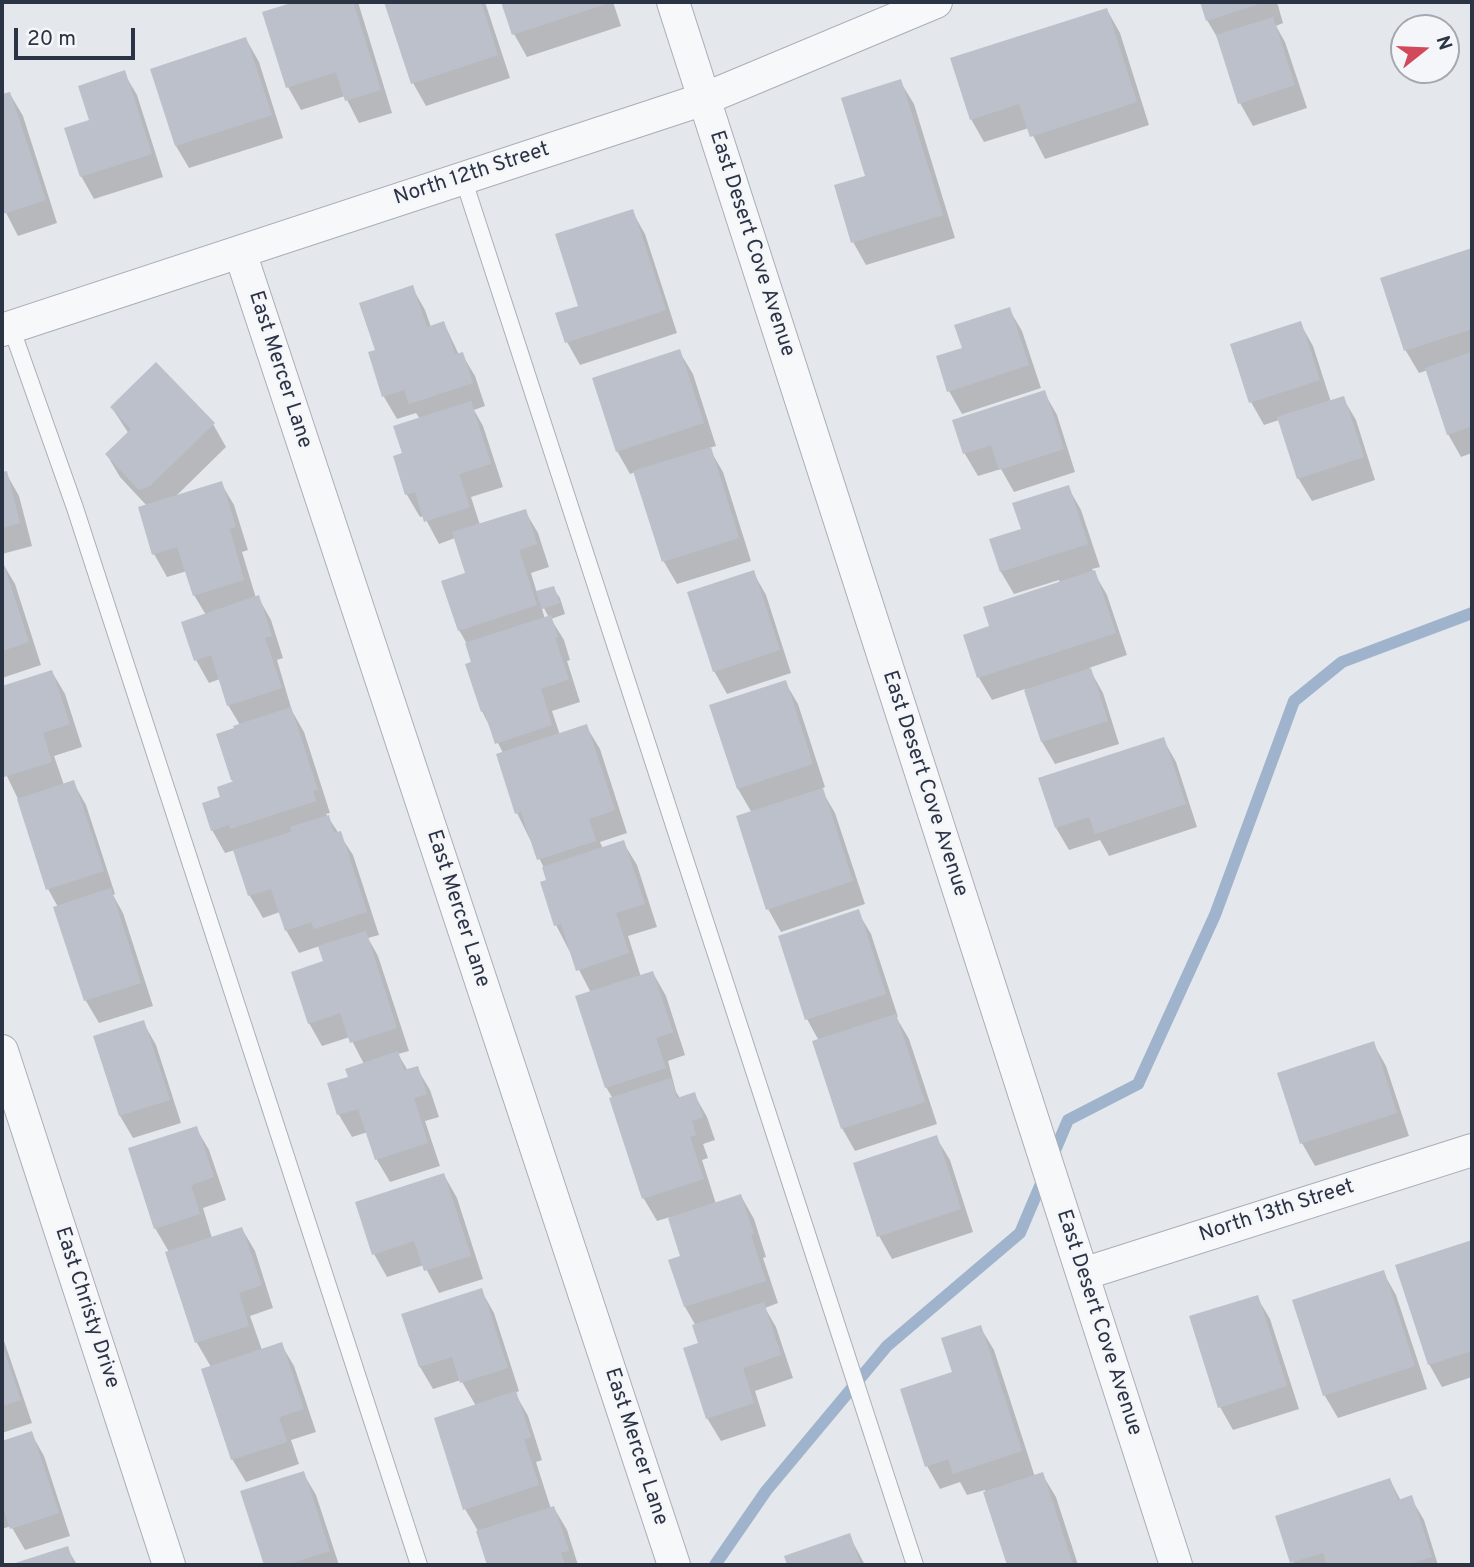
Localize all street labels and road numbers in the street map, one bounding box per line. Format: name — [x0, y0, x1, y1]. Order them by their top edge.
street label: East Desert Cove Avenue — [703, 128, 799, 360]
street label: North 12th Street — [391, 138, 553, 212]
street label: East Mercer Lane — [242, 288, 316, 452]
street label: East Desert Cove Avenue — [876, 668, 972, 900]
street label: East Mercer Lane — [420, 827, 494, 991]
street label: North 13th Street — [1196, 1175, 1358, 1249]
street label: East Desert Cove Avenue — [1050, 1207, 1146, 1439]
street label: East Christy Drive — [48, 1224, 124, 1392]
street label: East Mercer Lane — [598, 1365, 672, 1529]

